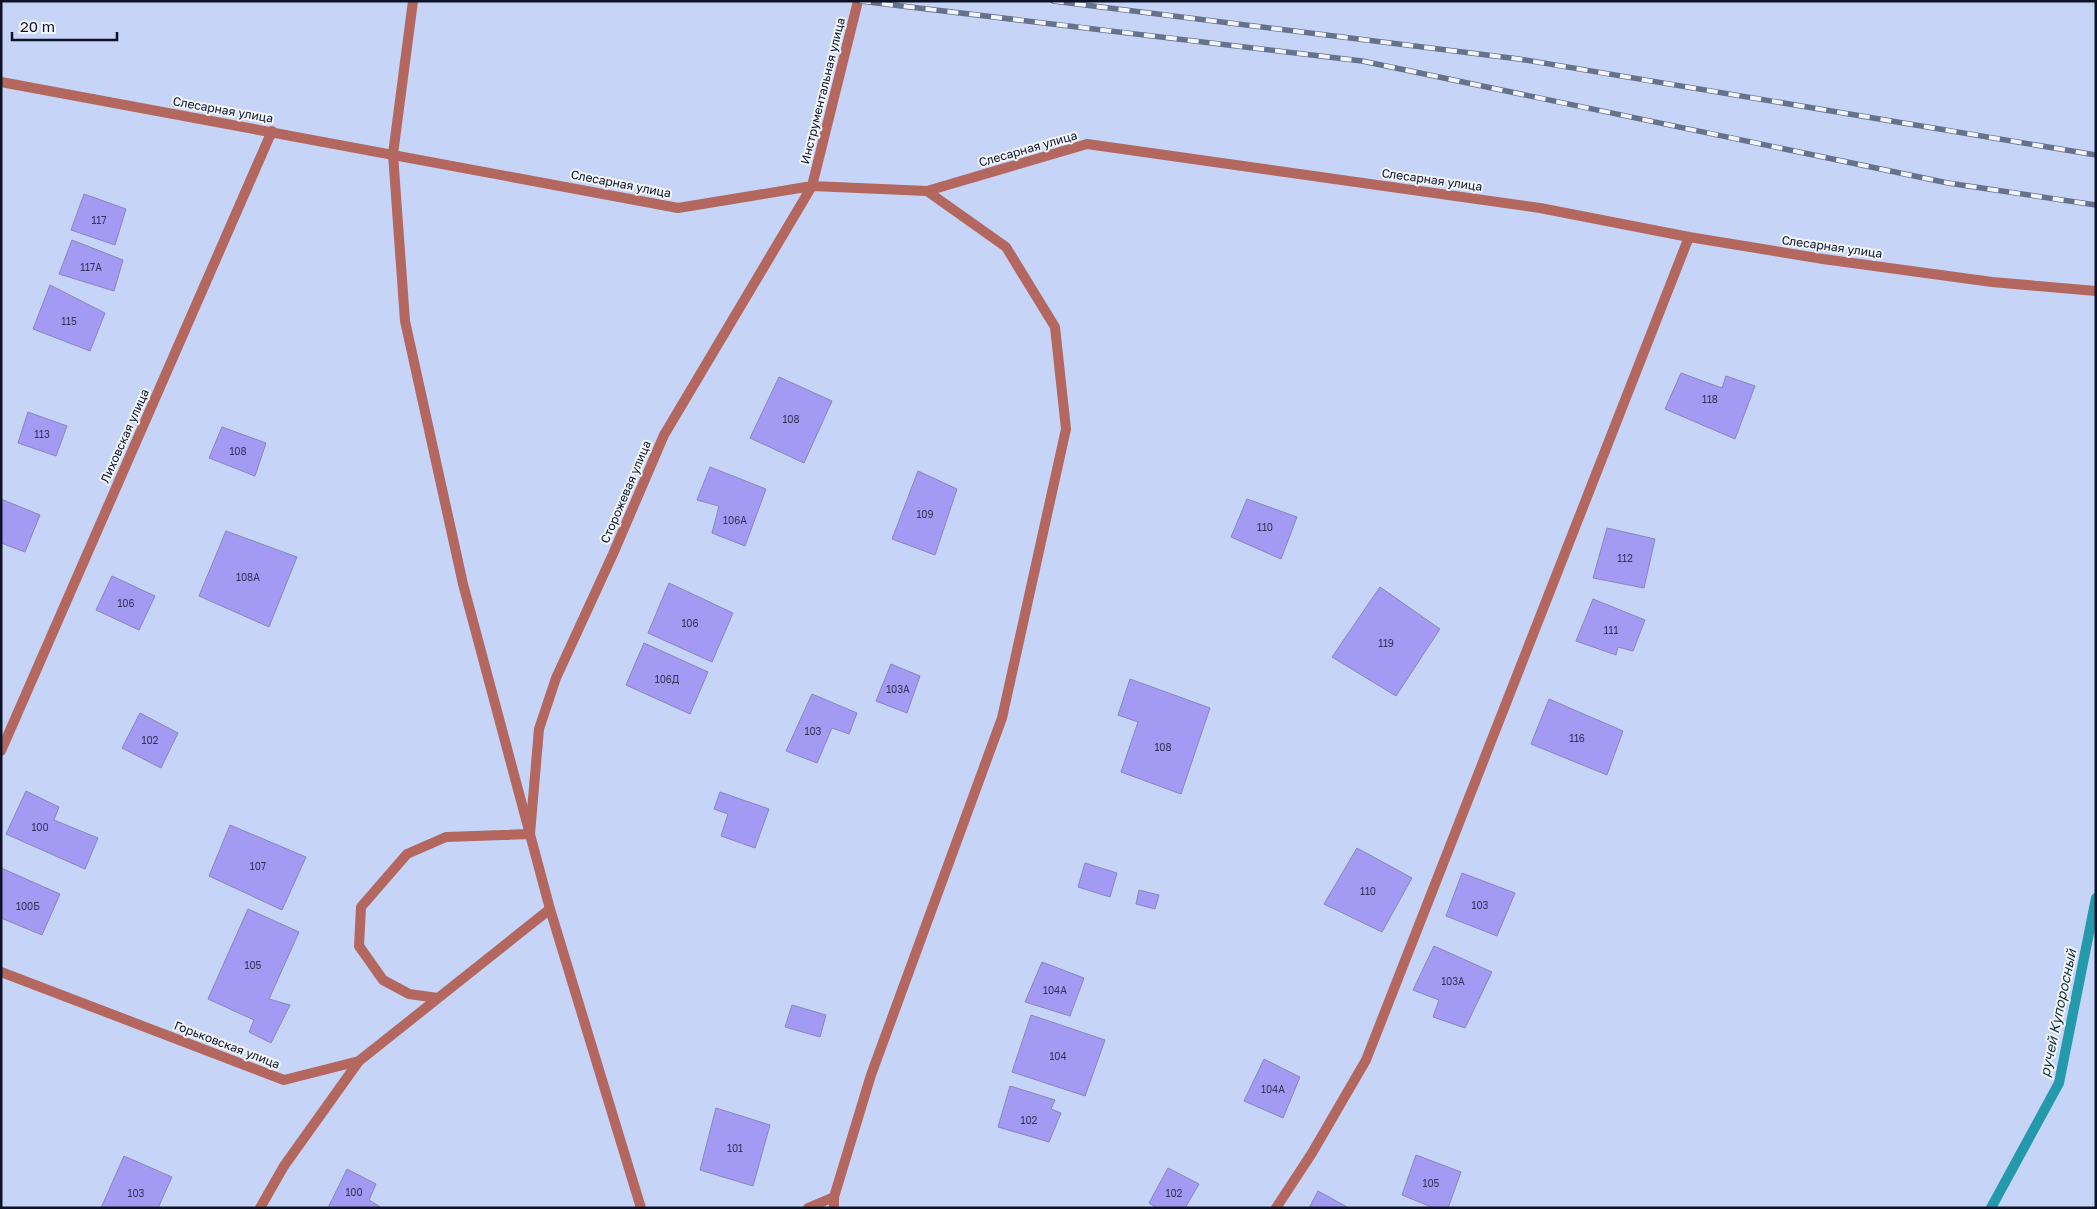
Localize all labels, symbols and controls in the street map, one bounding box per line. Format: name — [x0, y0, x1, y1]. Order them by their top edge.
scale bar — [12, 10, 118, 42]
street label: Инструментальная улица — [797, 16, 848, 166]
text: 20 m — [20, 17, 55, 35]
street label: Слесарная улица — [172, 93, 274, 126]
street label: Слесарная улица — [977, 127, 1079, 170]
street label: Слесарная улица — [1381, 165, 1483, 194]
street label: Слесарная улица — [570, 166, 672, 201]
house number: 117 — [92, 214, 107, 226]
street label: Слесарная улица — [1781, 232, 1883, 261]
house number: 117А — [80, 261, 102, 273]
house number: 115 — [61, 315, 77, 327]
street label: Лиховская улица — [97, 386, 152, 485]
house number: 118 — [1702, 393, 1718, 405]
house number: 108 — [782, 413, 800, 425]
house number: 113 — [34, 428, 50, 440]
street label: Сторожевая улица — [597, 438, 654, 546]
house number: 108 — [229, 445, 247, 457]
house number: 109 — [916, 508, 934, 520]
house number: 106А — [723, 514, 747, 526]
house number: 110 — [1257, 521, 1273, 533]
house number: 112 — [1617, 552, 1633, 564]
house number: 108А — [236, 571, 260, 583]
house number: 106 — [117, 597, 135, 609]
house number: 106 — [681, 617, 699, 629]
house number: 111 — [1604, 624, 1618, 636]
house number: 119 — [1378, 637, 1394, 649]
house number: 106Д — [655, 673, 679, 685]
house number: 103А — [886, 683, 910, 695]
house number: 103 — [805, 725, 822, 737]
house number: 116 — [1569, 732, 1585, 744]
house number: 102 — [142, 734, 159, 746]
house number: 108 — [1154, 741, 1172, 753]
house number: 100 — [31, 821, 49, 833]
house number: 107 — [250, 860, 266, 872]
house number: 110 — [1360, 885, 1376, 897]
house number: 103 — [1472, 899, 1489, 911]
house number: 100Б — [16, 900, 40, 912]
water label: ручей Купоросный — [2036, 946, 2080, 1078]
house number: 105 — [245, 959, 262, 971]
house number: 103А — [1441, 975, 1465, 987]
house number: 104А — [1043, 984, 1067, 996]
street label: Горьковская улица — [172, 1017, 282, 1072]
house number: 104 — [1049, 1050, 1067, 1062]
house number: 104А — [1261, 1083, 1285, 1095]
house number: 102 — [1021, 1114, 1038, 1126]
house number: 101 — [727, 1142, 743, 1154]
house number: 105 — [1423, 1177, 1440, 1189]
house number: 100 — [345, 1186, 363, 1198]
house number: 103 — [128, 1187, 145, 1199]
house number: 102 — [1166, 1187, 1183, 1199]

